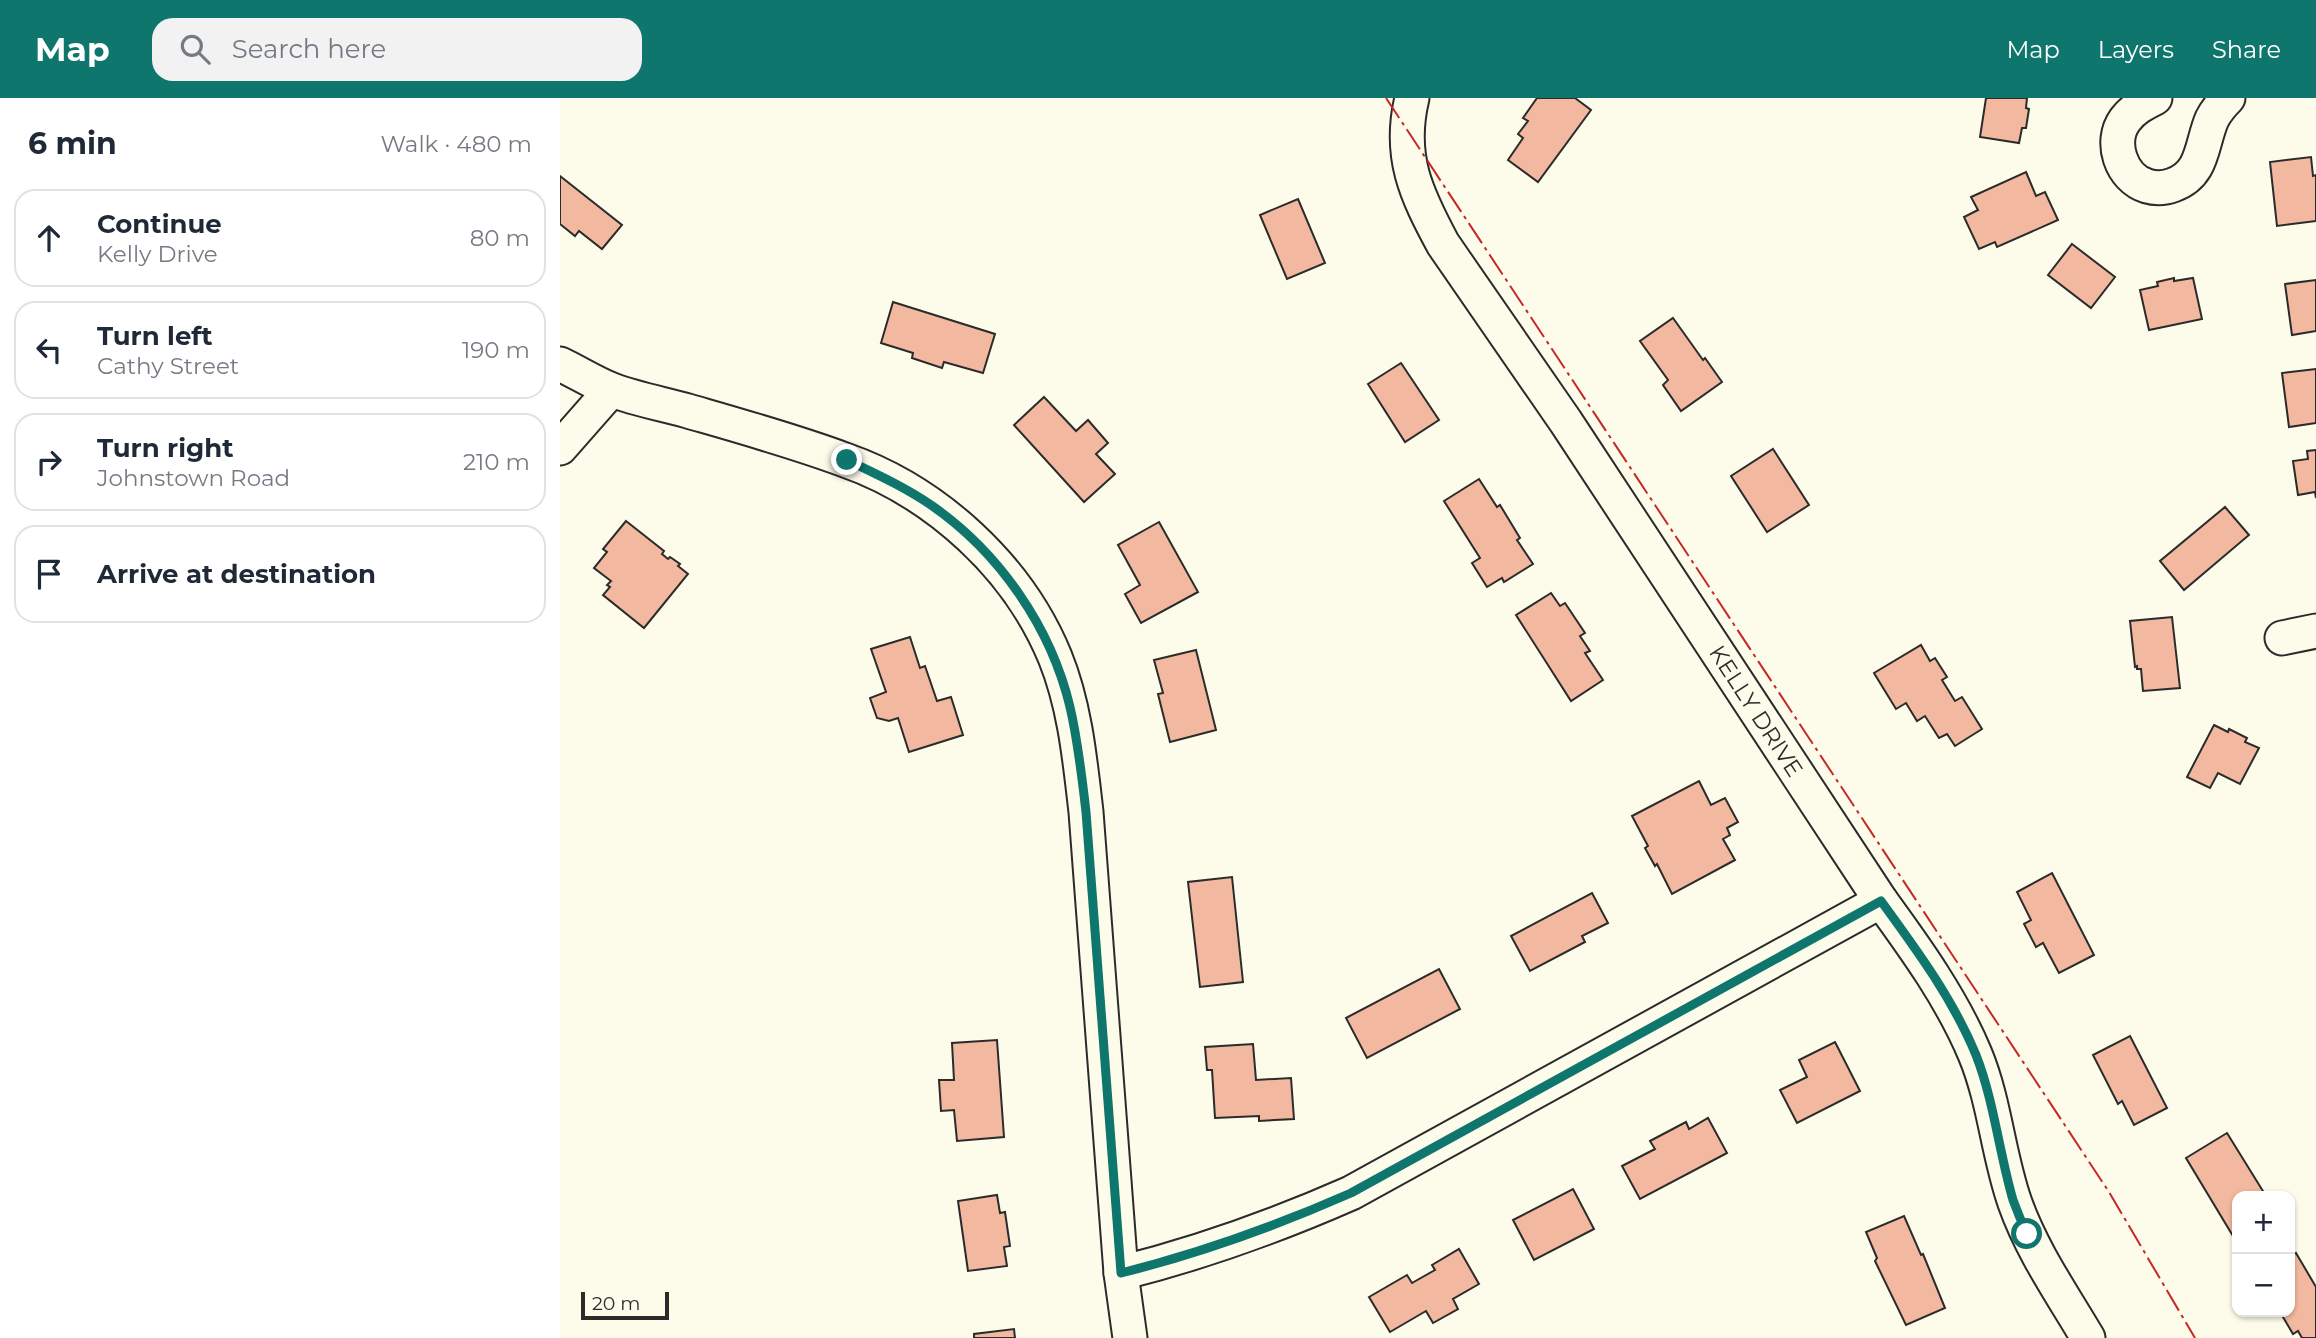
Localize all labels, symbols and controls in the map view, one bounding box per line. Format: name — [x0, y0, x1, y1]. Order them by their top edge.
search box — [152, 18, 642, 81]
text: Map — [35, 29, 110, 69]
icon: search — [176, 30, 214, 68]
text: Search here — [232, 33, 386, 65]
text: Map — [2006, 35, 2060, 64]
text: Layers — [2098, 35, 2174, 64]
text: Share — [2212, 35, 2281, 64]
text: 6 min — [28, 125, 117, 162]
text: Walk · 480 m — [381, 130, 532, 158]
text: Continue — [97, 208, 222, 240]
icon: ahead — [30, 219, 68, 257]
text: 80 m — [470, 224, 530, 252]
text: Kelly Drive — [97, 240, 218, 268]
text: Turn left — [97, 320, 213, 352]
icon: left — [30, 331, 68, 369]
text: 190 m — [462, 336, 530, 364]
text: Cathy Street — [97, 352, 239, 380]
text: Turn right — [97, 432, 233, 464]
icon: right — [30, 443, 68, 481]
route end — [831, 444, 862, 475]
text: 210 m — [463, 448, 530, 476]
text: Johnstown Road — [97, 464, 290, 492]
icon: arrive — [30, 555, 68, 593]
text: Arrive at destination — [97, 558, 376, 590]
street label: KELLY DRIVE — [1703, 640, 1809, 782]
map controls — [2232, 1191, 2295, 1317]
button: + — [2232, 1191, 2295, 1254]
route start — [2011, 1218, 2042, 1249]
button: − — [2232, 1254, 2295, 1317]
scale bar — [581, 1289, 668, 1321]
text: 20 m — [592, 1292, 640, 1315]

